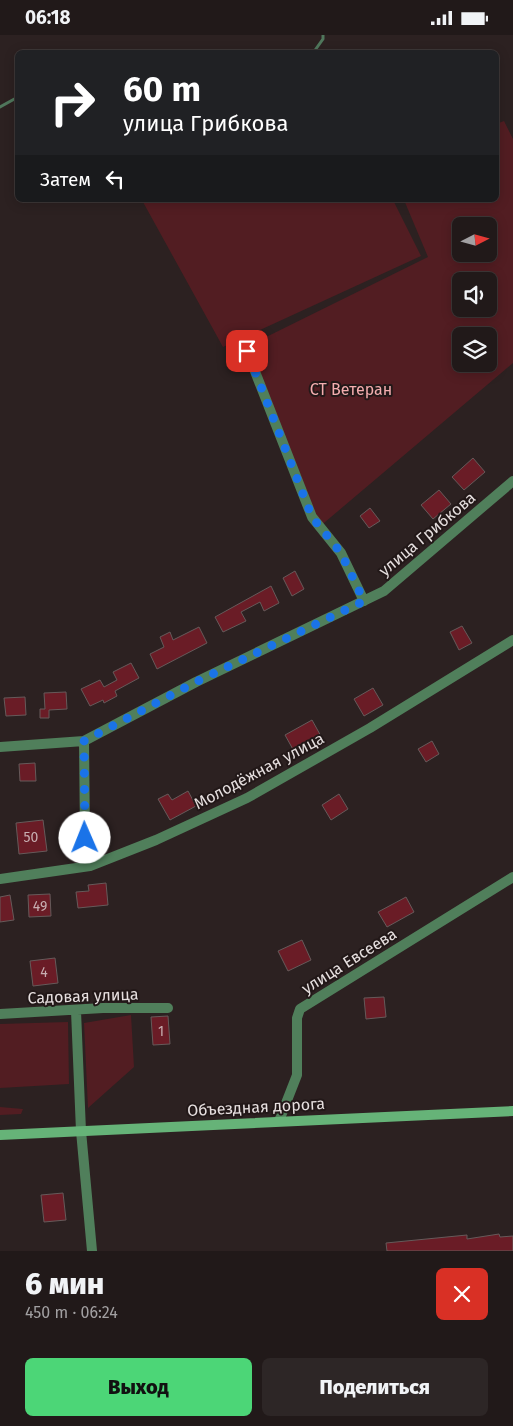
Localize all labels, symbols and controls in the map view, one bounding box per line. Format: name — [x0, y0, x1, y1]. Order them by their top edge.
text: 06:18 — [25, 6, 71, 29]
text: 60 m — [123, 68, 201, 110]
icon: right — [40, 70, 105, 135]
text: улица Грибкова — [123, 110, 289, 137]
icon: left — [101, 165, 129, 193]
text: Затем — [40, 168, 91, 191]
north arrow — [452, 217, 498, 263]
map controls — [452, 217, 497, 372]
button: sound — [452, 272, 497, 317]
button: layers — [452, 327, 497, 372]
pin — [226, 330, 268, 372]
icon: arrive — [233, 337, 261, 365]
park label: СТ Ветеран — [310, 380, 392, 399]
street label: улица Грибкова — [375, 488, 479, 580]
street label: Молодёжная улица — [191, 729, 327, 813]
position arrow — [58, 811, 110, 863]
house number: 50 — [24, 829, 39, 846]
house number: 49 — [33, 898, 47, 915]
street label: улица Евсеева — [298, 924, 400, 998]
house number: 4 — [40, 964, 48, 981]
street label: Садовая улица — [27, 985, 139, 1007]
house number: 1 — [158, 1023, 164, 1040]
street label: Объездная дорога — [187, 1094, 325, 1120]
text: 6 мин — [25, 1266, 104, 1302]
button: close — [436, 1268, 488, 1320]
text: 450 m · 06:24 — [25, 1303, 118, 1322]
button: Выход — [25, 1358, 252, 1416]
button: Поделиться — [262, 1358, 488, 1416]

